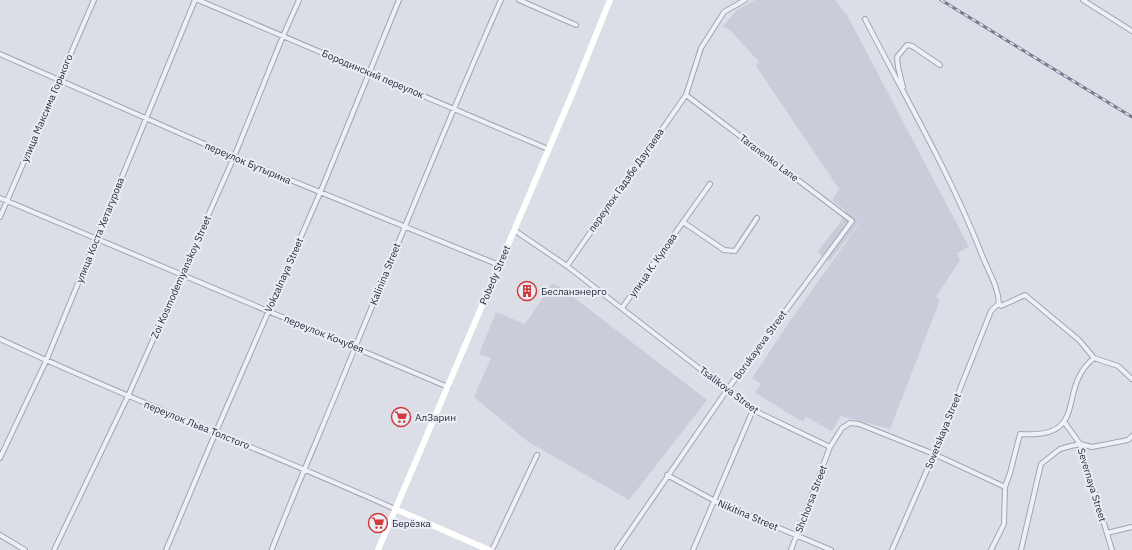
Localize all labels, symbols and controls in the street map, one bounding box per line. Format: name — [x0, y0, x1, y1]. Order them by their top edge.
street label: Бородинский переулок — [320, 47, 427, 102]
street label: улица Максима Горького — [18, 52, 76, 164]
street label: переулок Гадзбе Дзугаева — [585, 125, 667, 234]
street label: Taranenko Lane — [737, 132, 802, 185]
street label: переулок Бутырина — [203, 139, 294, 187]
street label: улица Коста Хетагурова — [73, 175, 127, 285]
street label: Zoi Kosmodemyanskoy Street — [148, 213, 214, 340]
street label: улица К. Кулова — [626, 230, 680, 299]
street label: Vokzalnaya Street — [262, 235, 306, 314]
street label: Kalinina Street — [367, 241, 404, 307]
street label: Pobedy Street — [477, 243, 514, 307]
building icon: Бесланэнерго — [516, 280, 538, 302]
place label: Бесланэнерго — [541, 285, 607, 298]
street label: Borukayeva Street — [731, 307, 790, 382]
street label: переулок Кочубея — [282, 312, 366, 356]
street label: Tsalikova Street — [697, 363, 762, 417]
street label: Sovetskaya Street — [922, 391, 964, 471]
street label: переулок Льва Толстого — [142, 398, 252, 452]
supermarket icon: АлЗарин — [390, 406, 412, 428]
place label: АлЗарин — [415, 411, 456, 424]
street label: Severnaya Street — [1075, 447, 1109, 524]
street label: Shchorsa Street — [792, 463, 830, 535]
street label: Nikitina Street — [716, 496, 781, 534]
supermarket icon: Берёзка — [367, 512, 389, 534]
place label: Берёзка — [392, 517, 432, 530]

